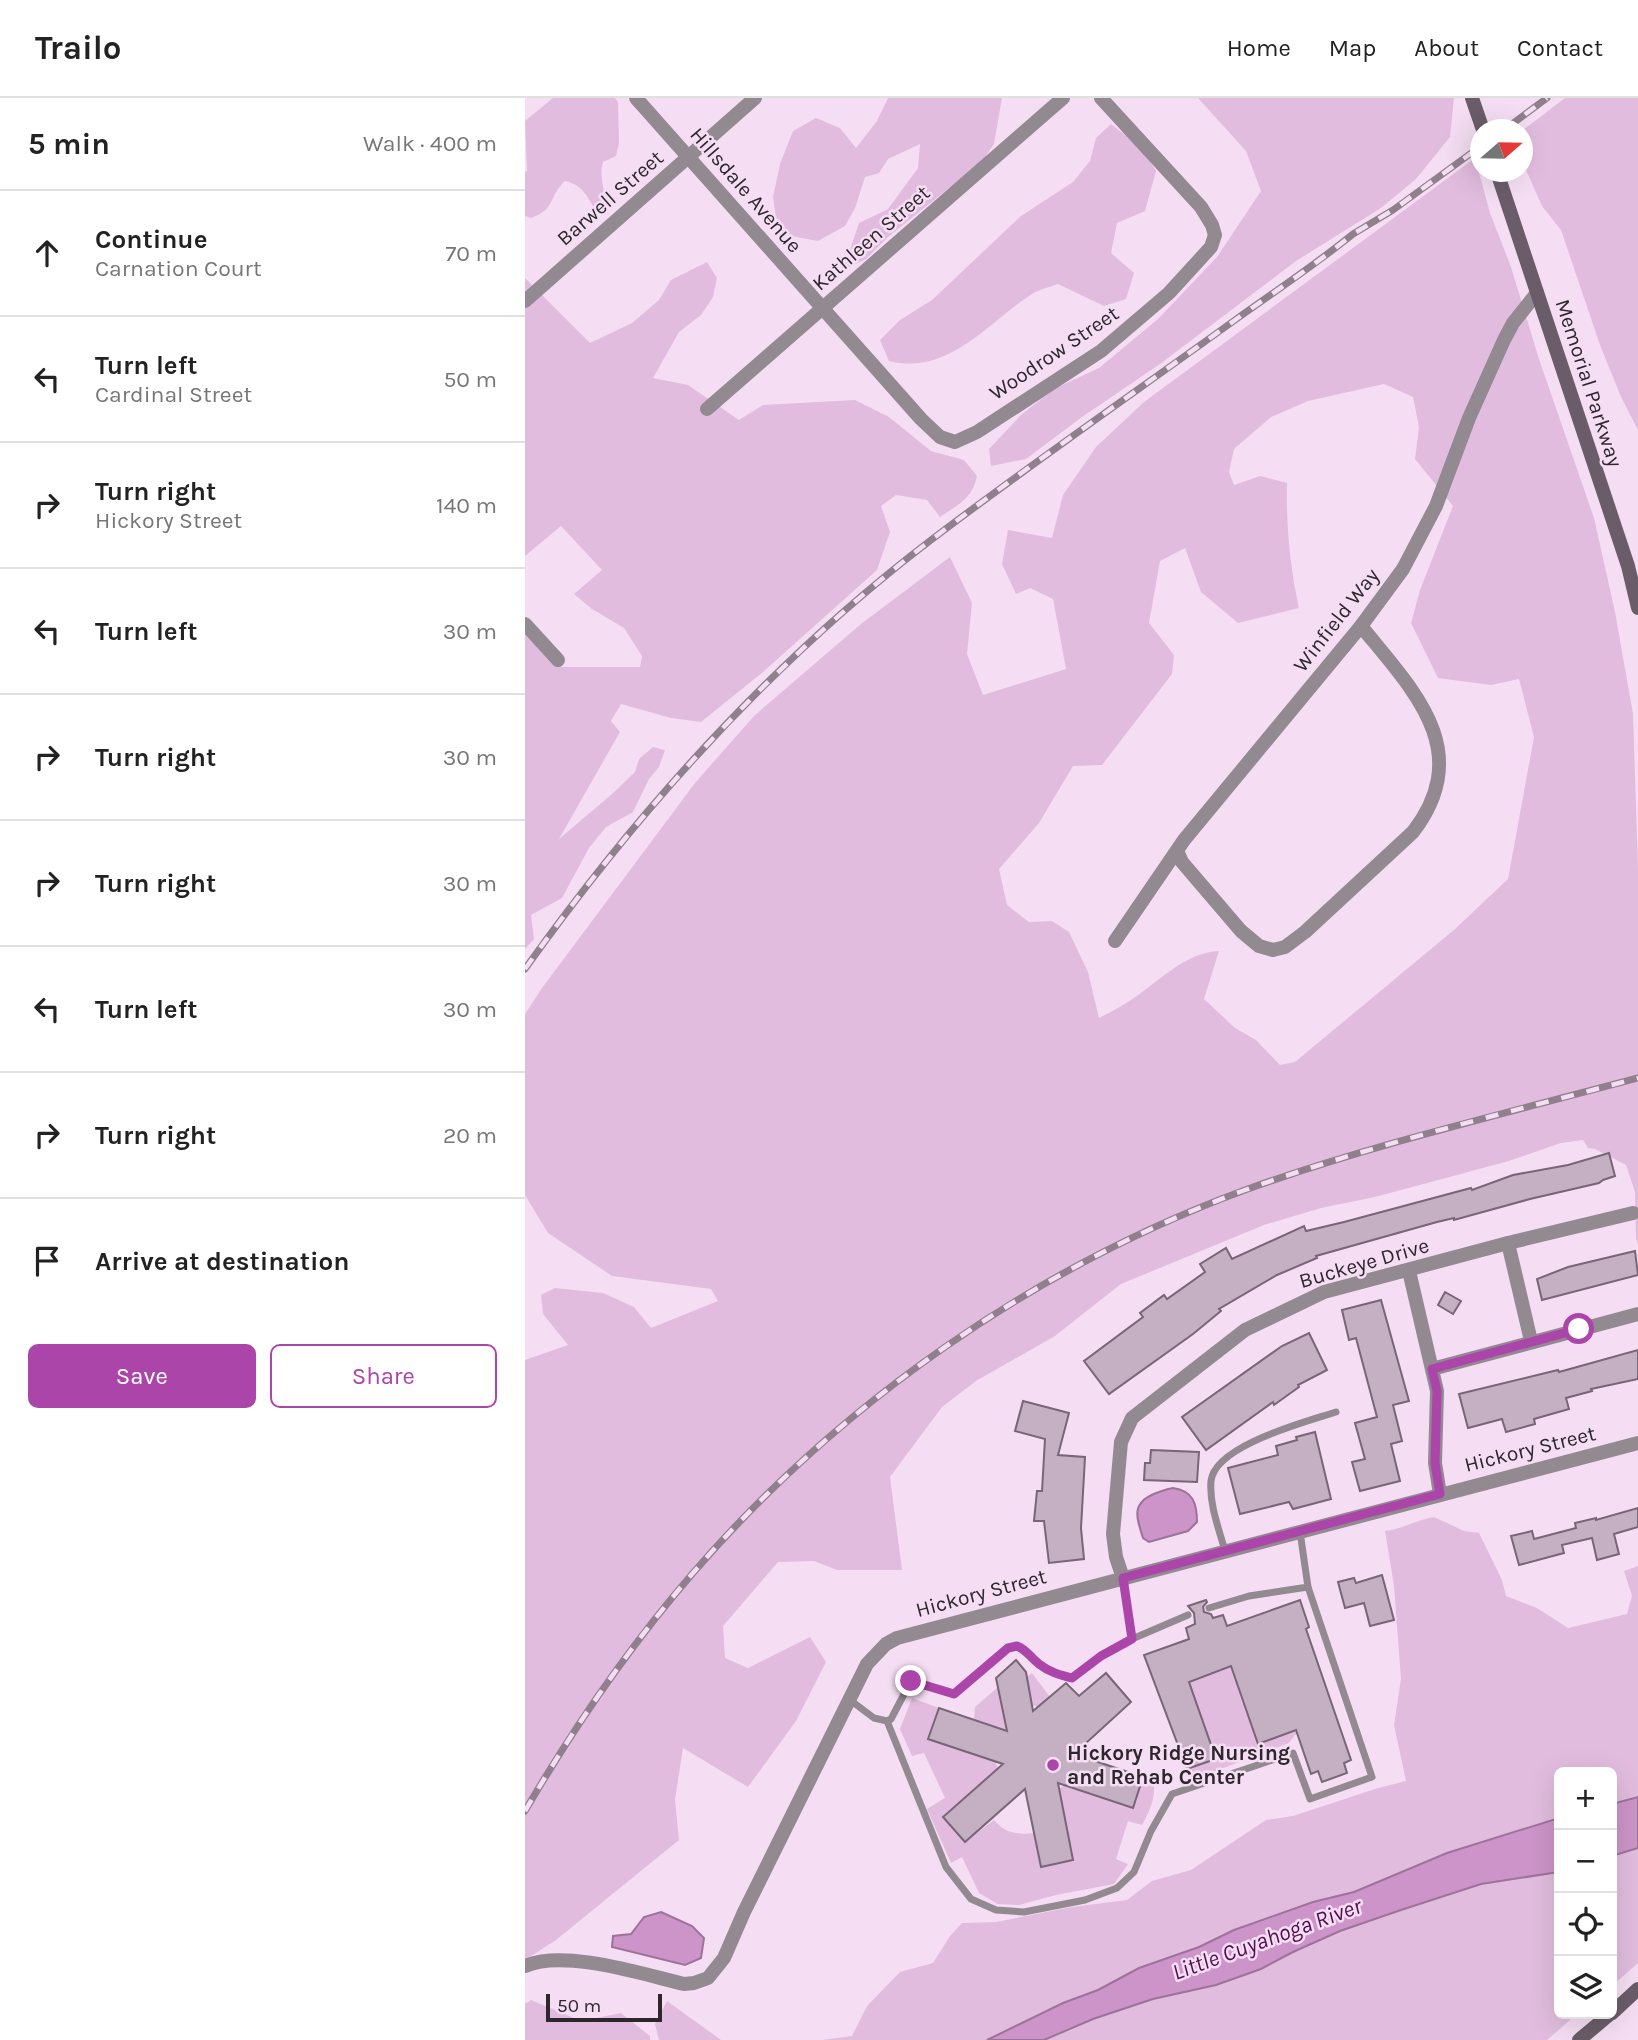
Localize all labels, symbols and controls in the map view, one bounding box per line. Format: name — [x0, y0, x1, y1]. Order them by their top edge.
text: Trailo — [35, 29, 122, 67]
text: Home — [1227, 34, 1291, 62]
text: Map — [1329, 34, 1376, 62]
text: About — [1414, 34, 1479, 62]
text: Contact — [1517, 34, 1603, 62]
north arrow — [1470, 119, 1533, 182]
street label: Hillsdale Avenue — [685, 123, 807, 257]
text: 5 min — [28, 126, 110, 162]
text: Walk · 400 m — [363, 130, 497, 157]
street label: Barwell Street — [552, 145, 668, 251]
street label: Kathleen Street — [807, 180, 935, 295]
text: Continue — [95, 224, 207, 255]
icon: ahead — [28, 234, 66, 272]
text: 70 m — [446, 240, 497, 267]
text: Carnation Court — [95, 255, 262, 282]
street label: Memorial Parkway — [1551, 296, 1628, 470]
street label: Woodrow Street — [985, 301, 1123, 405]
text: Turn left — [95, 350, 197, 381]
icon: left — [28, 360, 66, 398]
text: 50 m — [443, 366, 497, 393]
text: Cardinal Street — [95, 381, 252, 408]
text: Turn right — [95, 476, 216, 507]
icon: right — [28, 486, 66, 524]
text: 140 m — [436, 492, 497, 519]
text: Hickory Street — [95, 507, 242, 534]
street label: Winfield Way — [1288, 563, 1384, 677]
icon: left — [28, 612, 66, 650]
text: Turn left — [95, 616, 197, 647]
text: 30 m — [443, 618, 497, 645]
icon: right — [28, 738, 66, 776]
text: Turn right — [95, 742, 216, 773]
text: 30 m — [443, 744, 497, 771]
icon: right — [28, 864, 66, 902]
text: Turn right — [95, 868, 216, 899]
text: 30 m — [443, 870, 497, 897]
icon: left — [28, 990, 66, 1028]
text: Turn left — [95, 994, 197, 1025]
text: 30 m — [443, 996, 497, 1023]
icon: right — [28, 1116, 66, 1154]
text: Turn right — [95, 1120, 216, 1151]
text: 20 m — [443, 1122, 497, 1149]
street label: Buckeye Drive — [1296, 1233, 1432, 1293]
icon: arrive — [28, 1242, 66, 1280]
text: Arrive at destination — [95, 1246, 349, 1277]
route start — [1563, 1313, 1594, 1344]
button: Save — [28, 1344, 256, 1408]
button: Share — [270, 1344, 497, 1408]
street label: Hickory Street — [1462, 1421, 1598, 1477]
street label: Hickory Street — [913, 1564, 1049, 1622]
route end — [895, 1665, 926, 1696]
place label: Hickory Ridge Nursing and Rehab Center — [1067, 1741, 1290, 1789]
marker: Hickory Ridge Nursing and Rehab Center — [1045, 1757, 1061, 1773]
map controls — [1554, 1767, 1617, 2019]
button: + — [1554, 1767, 1617, 1830]
button: − — [1554, 1830, 1617, 1893]
water label: Little Cuyahoga River — [1169, 1892, 1366, 1986]
button: locate — [1554, 1893, 1617, 1956]
button: layers — [1554, 1956, 1617, 2019]
scale bar — [546, 1991, 661, 2023]
text: 50 m — [557, 1995, 601, 2017]

